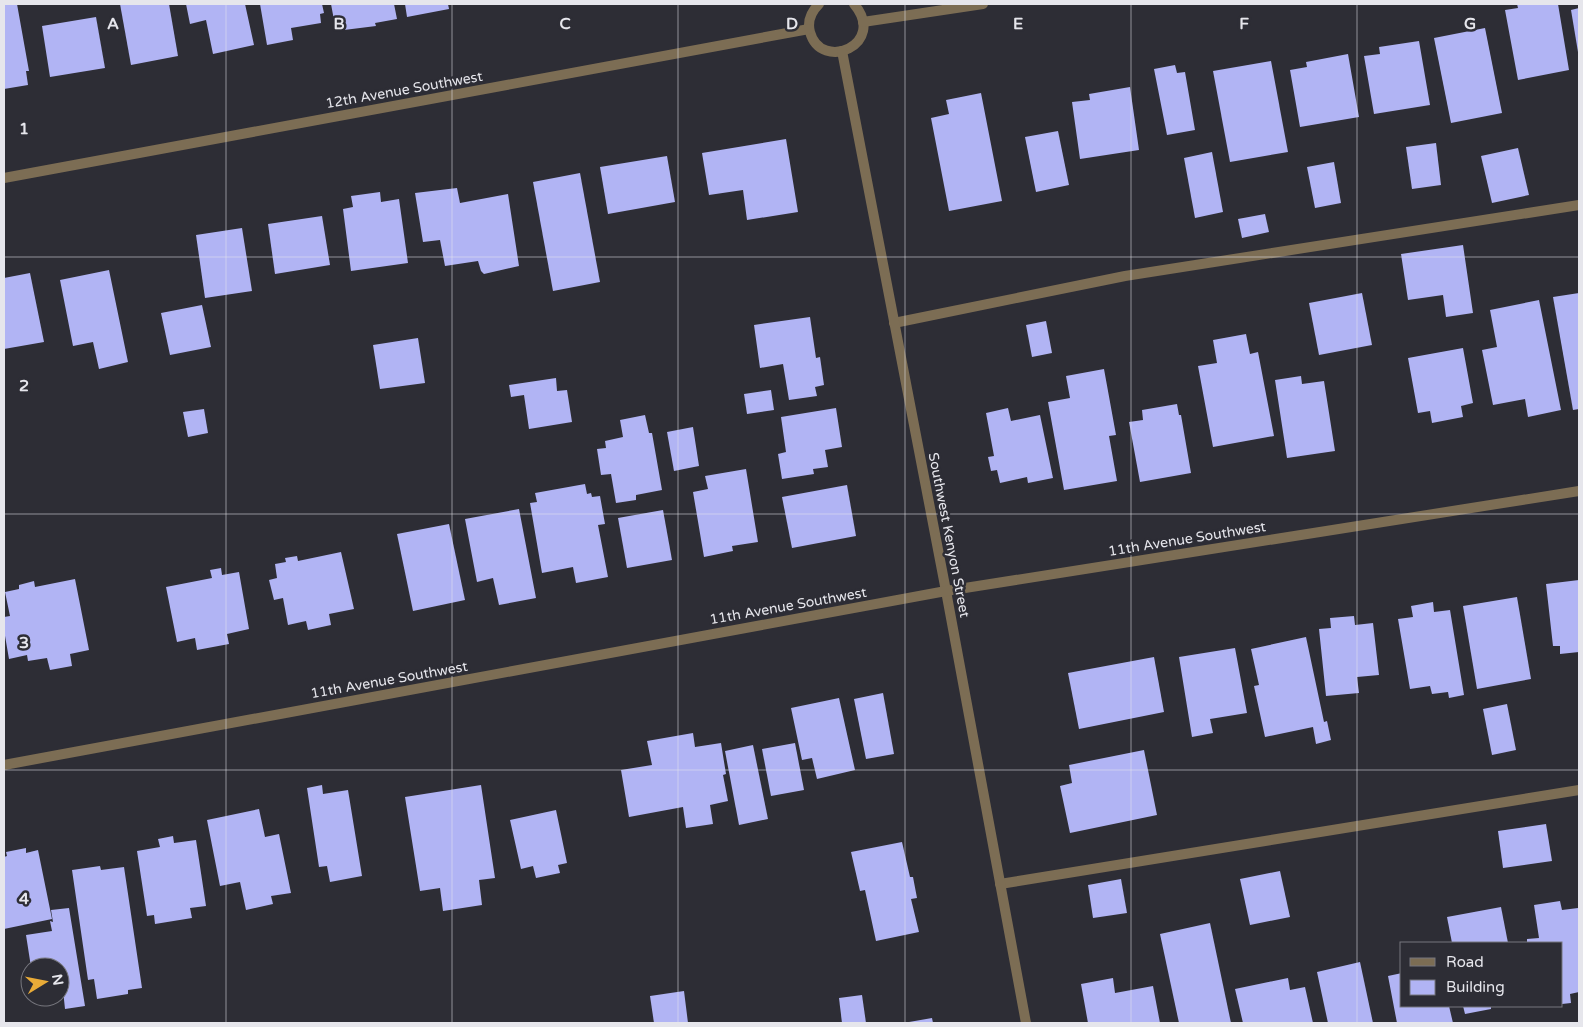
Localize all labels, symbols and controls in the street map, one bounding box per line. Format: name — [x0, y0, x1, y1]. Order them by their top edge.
text: A — [107, 14, 119, 34]
text: B — [333, 14, 345, 34]
text: C — [559, 14, 571, 34]
text: D — [786, 14, 798, 34]
text: E — [1013, 14, 1023, 34]
text: F — [1239, 14, 1249, 34]
text: G — [1464, 14, 1476, 34]
street label: 12th Avenue Southwest — [324, 68, 484, 112]
text: 1 — [19, 119, 29, 139]
text: 2 — [19, 376, 29, 396]
street label: Southwest Kenyon Street — [925, 451, 973, 620]
street label: 11th Avenue Southwest — [1107, 518, 1268, 560]
street label: 11th Avenue Southwest — [708, 584, 868, 628]
text: 3 — [19, 633, 29, 653]
street label: 11th Avenue Southwest — [309, 658, 469, 702]
text: 4 — [19, 889, 29, 909]
legend — [1400, 942, 1563, 1007]
text: Road — [1446, 953, 1484, 971]
north arrow — [20, 957, 70, 1007]
text: N — [48, 973, 67, 987]
text: Building — [1446, 978, 1505, 996]

